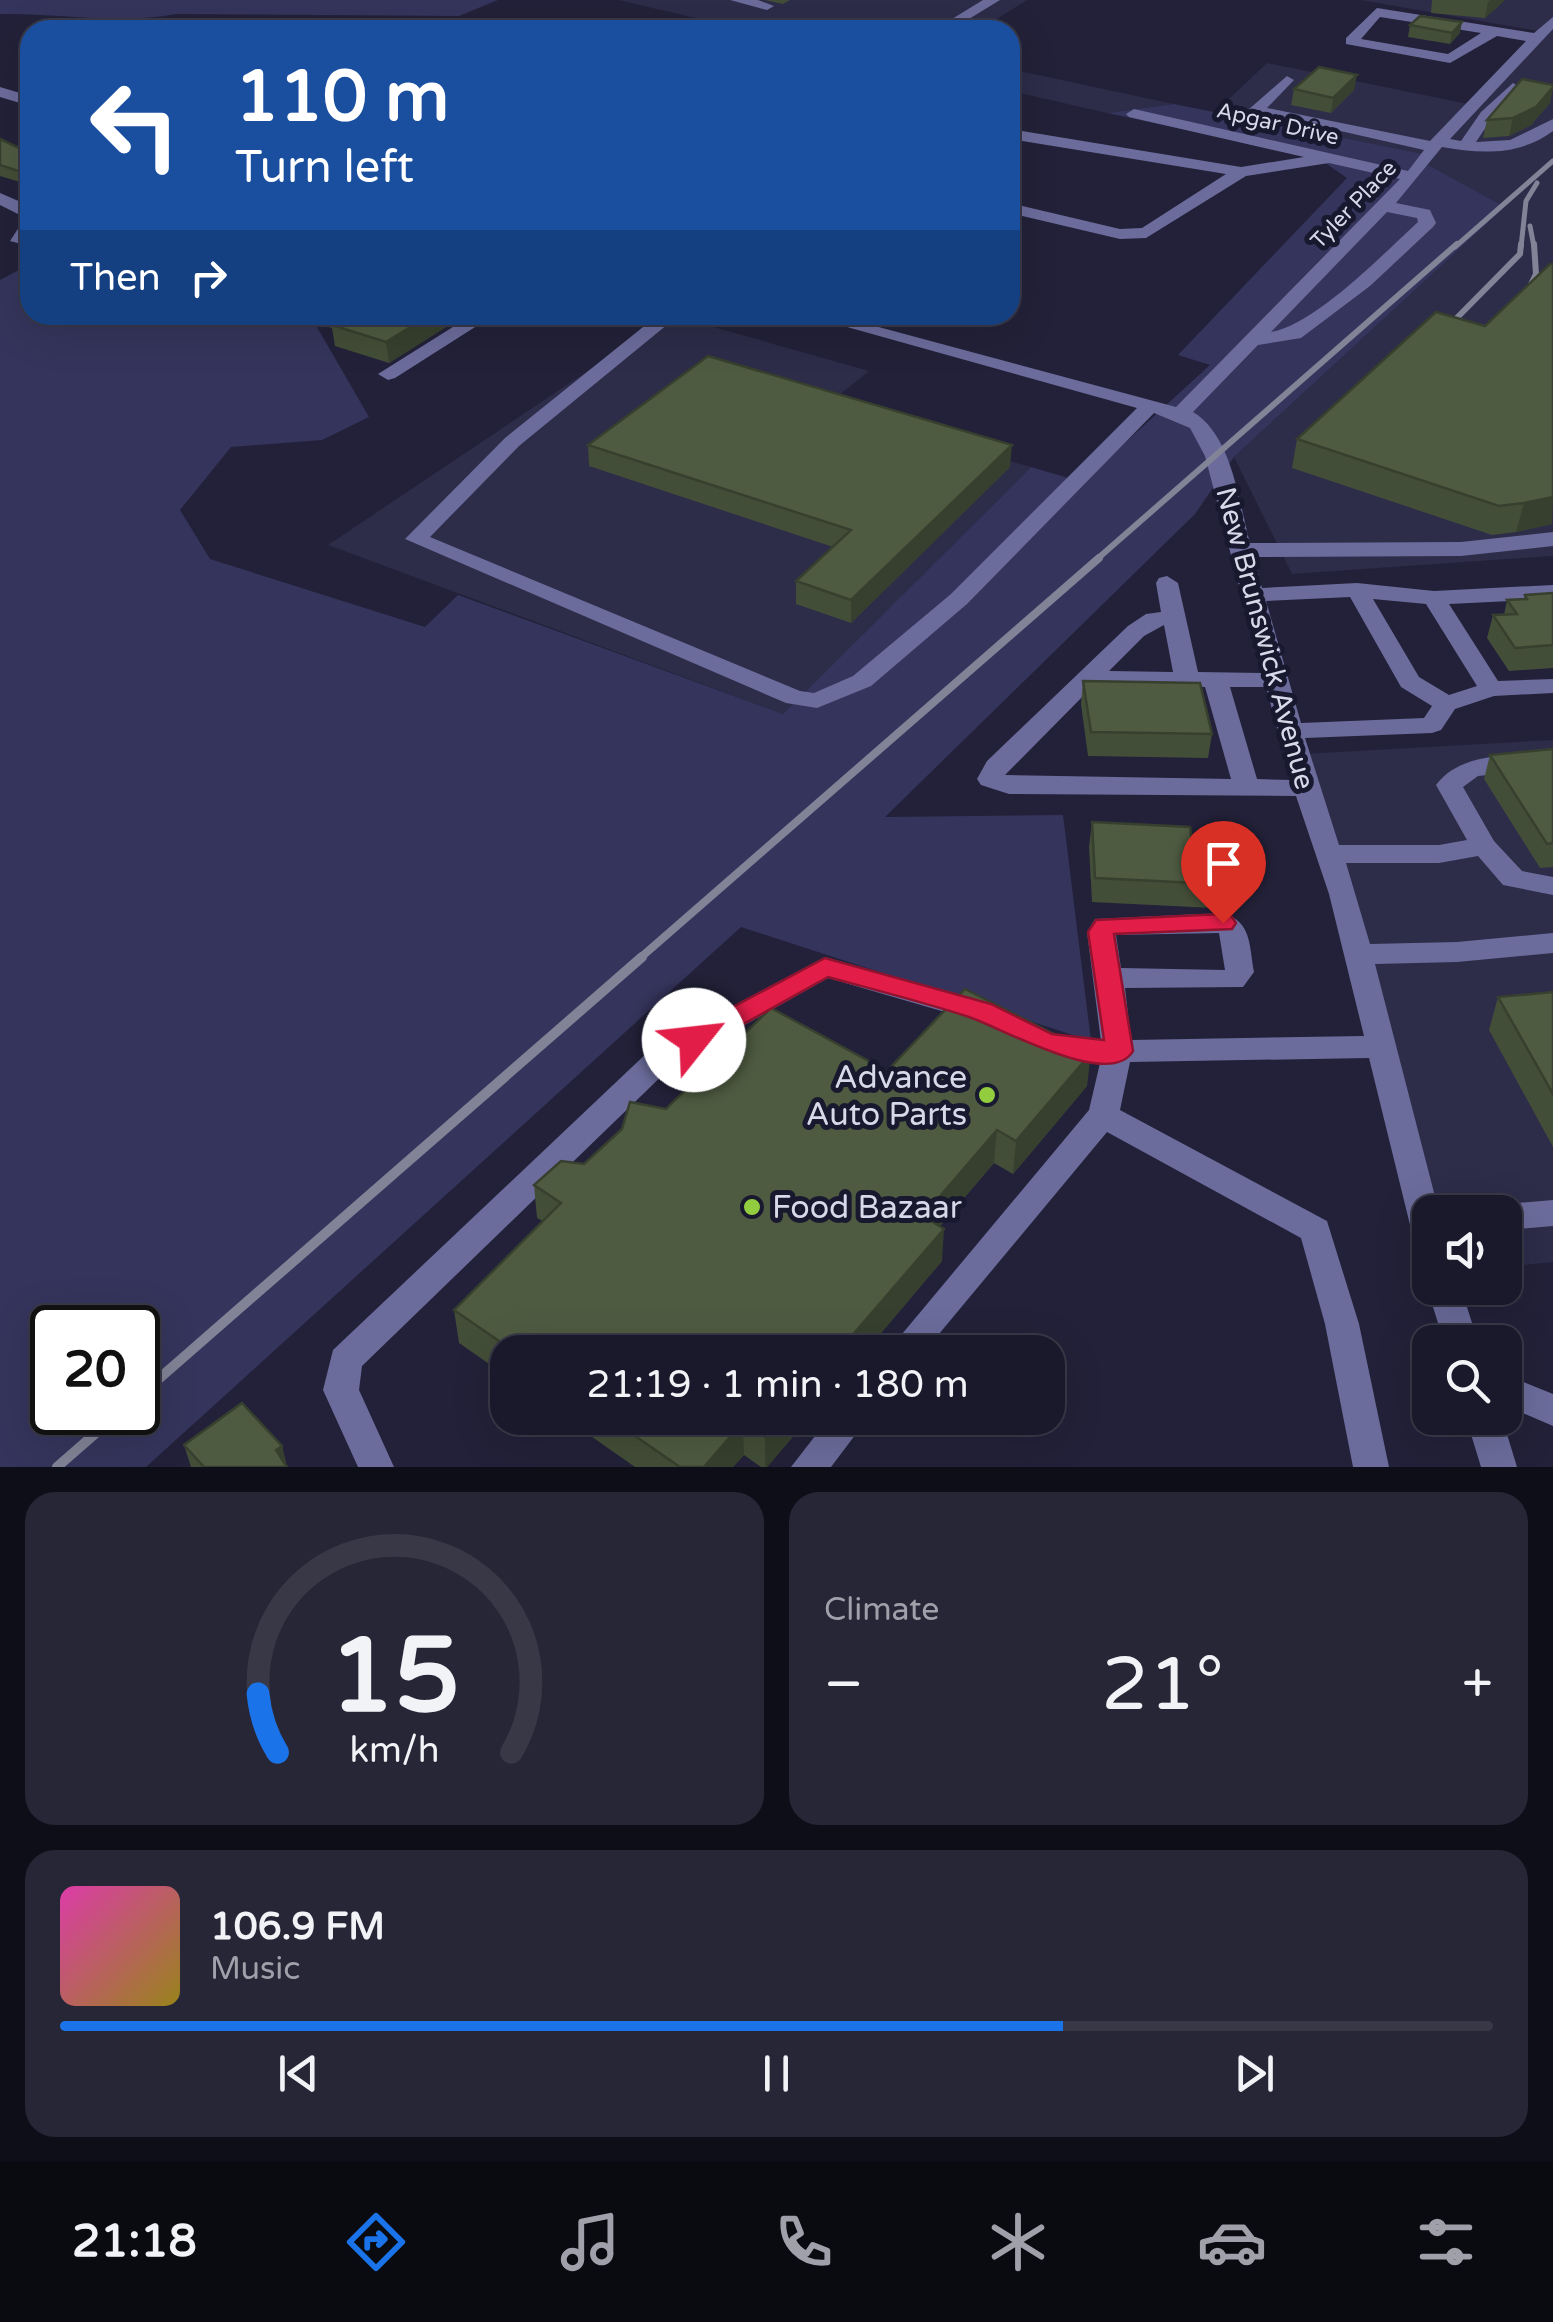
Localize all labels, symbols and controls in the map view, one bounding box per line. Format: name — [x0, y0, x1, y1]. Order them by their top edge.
text: 110 m — [235, 56, 449, 140]
icon: left — [70, 60, 200, 190]
street label: Apgar Drive — [1214, 97, 1341, 151]
text: Turn left — [235, 141, 414, 195]
street label: Tyler Place — [1305, 155, 1402, 254]
icon: right — [181, 250, 236, 305]
text: Then — [70, 255, 161, 301]
street label: New Brunswick Avenue — [1208, 483, 1322, 793]
pin — [1181, 821, 1266, 924]
icon: arrive — [1196, 836, 1251, 891]
position arrow — [642, 988, 746, 1092]
place label: Advance Auto Parts — [806, 1059, 967, 1134]
marker: Advance Auto Parts — [976, 1084, 998, 1106]
place label: Food Bazaar — [772, 1189, 963, 1227]
map controls — [1412, 1195, 1522, 1435]
button: sound — [1412, 1195, 1522, 1305]
marker: Food Bazaar — [741, 1196, 763, 1218]
speed limit sign: 20 — [30, 1305, 160, 1435]
button: search — [1412, 1325, 1522, 1435]
text: 21:19 · 1 min · 180 m — [586, 1362, 969, 1408]
text: Climate — [824, 1591, 939, 1629]
text: 15 — [329, 1615, 460, 1740]
text: 21° — [1101, 1640, 1224, 1730]
text: − — [824, 1652, 863, 1718]
text: + — [1462, 1652, 1493, 1718]
text: km/h — [350, 1729, 439, 1772]
text: 106.9 FM — [210, 1904, 385, 1950]
text: Music — [210, 1950, 300, 1988]
icon: previous — [271, 2046, 326, 2101]
icon: pause — [749, 2046, 804, 2101]
icon: next — [1227, 2046, 1282, 2101]
icon: directions — [341, 2207, 411, 2277]
icon: music — [555, 2207, 625, 2277]
icon: phone — [769, 2207, 839, 2277]
icon: climate — [983, 2207, 1053, 2277]
icon: car — [1197, 2207, 1267, 2277]
icon: filters — [1411, 2207, 1481, 2277]
text: 21:18 — [72, 2215, 197, 2269]

